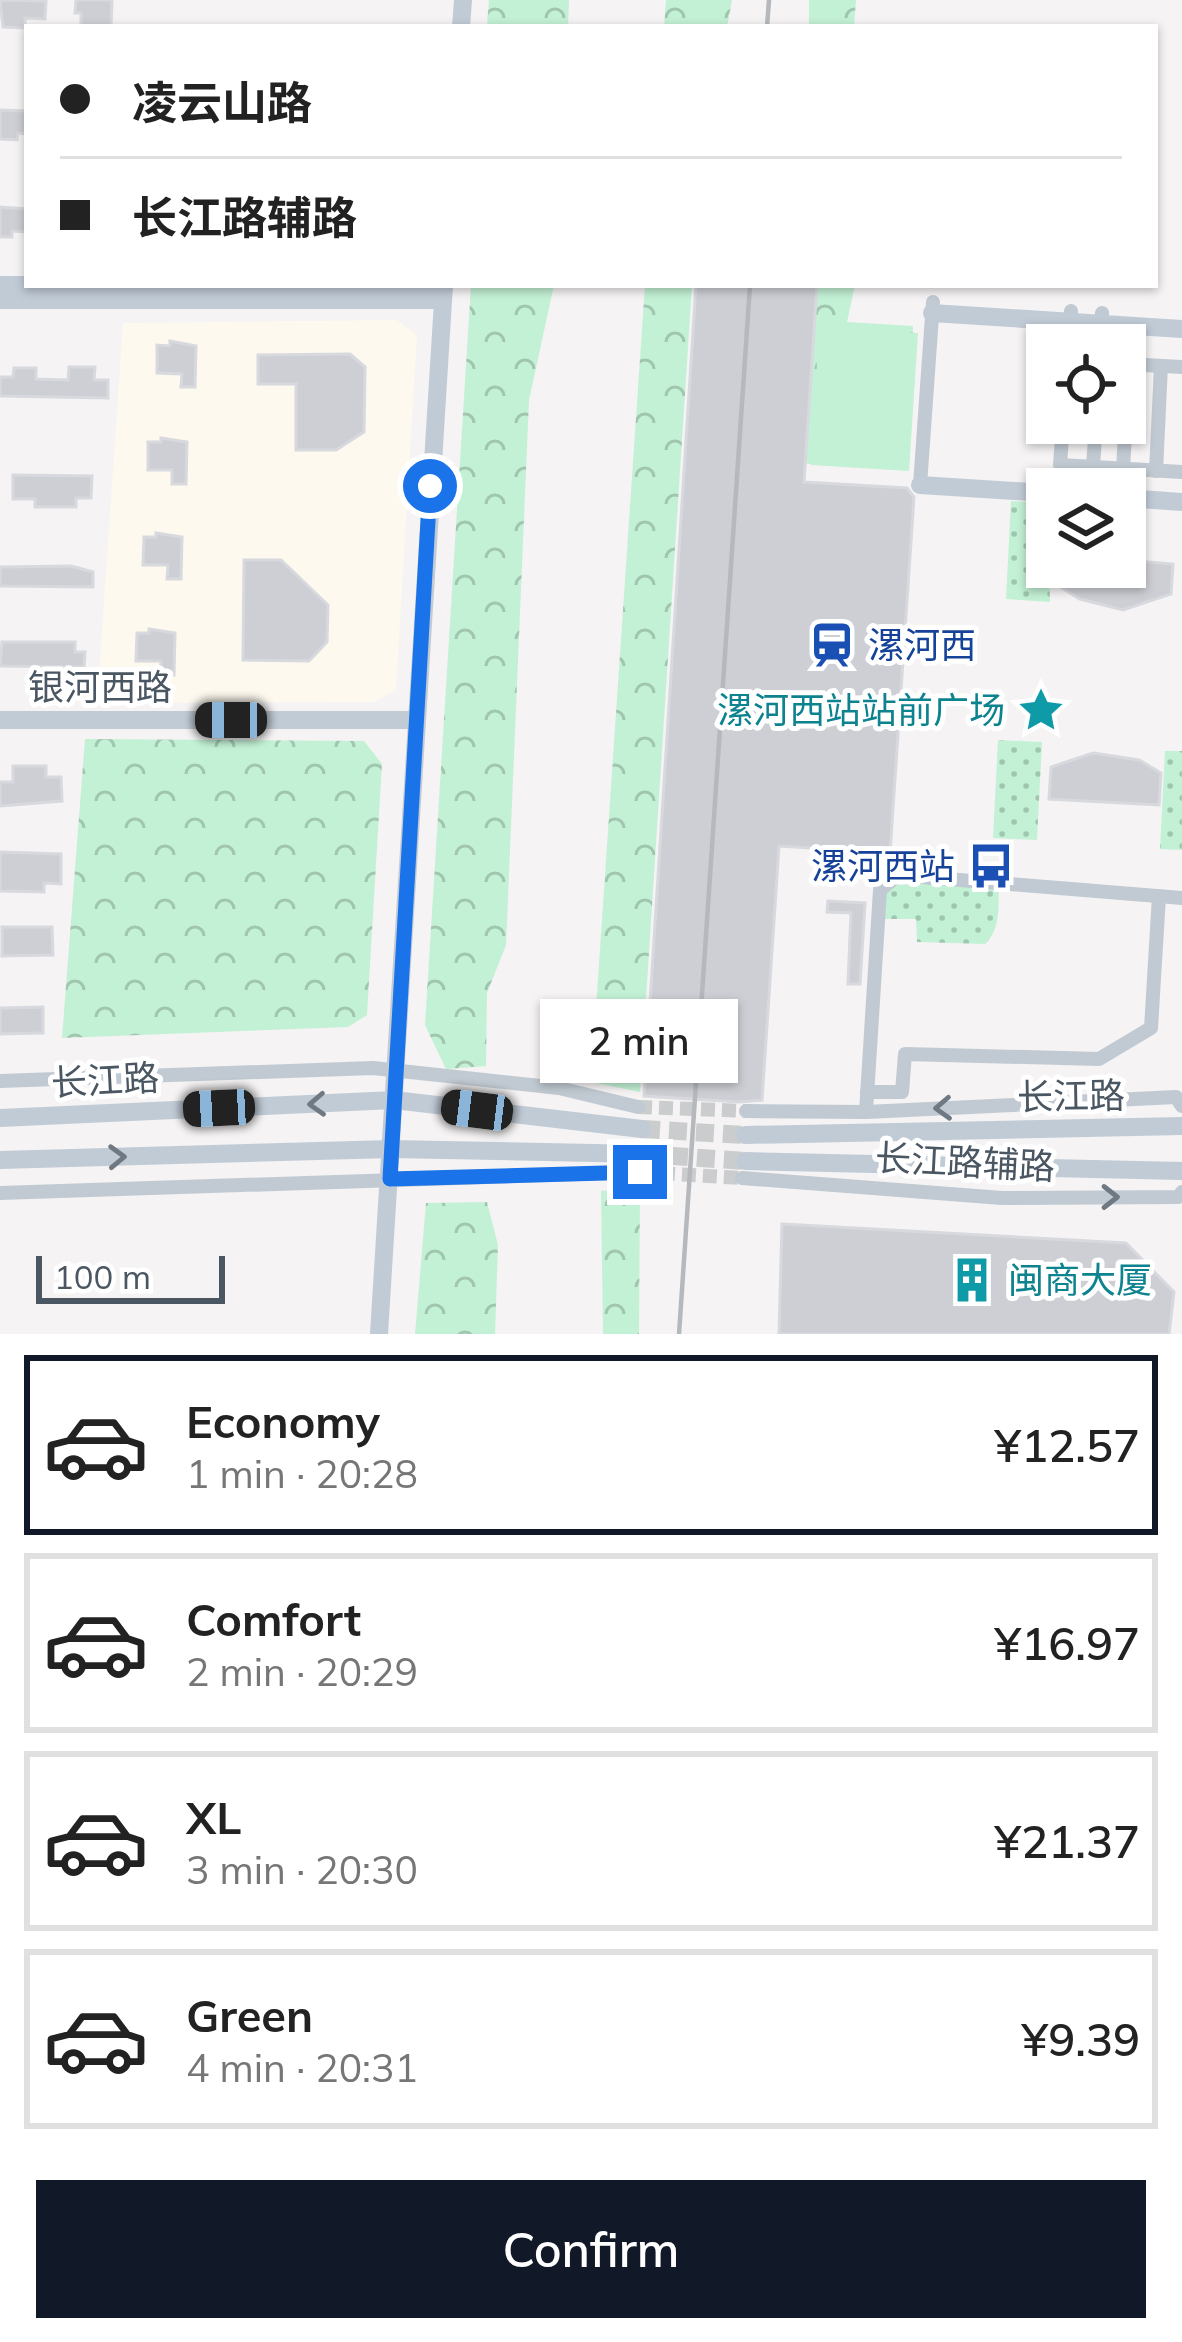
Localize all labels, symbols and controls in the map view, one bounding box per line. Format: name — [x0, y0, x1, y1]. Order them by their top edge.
text: 凌云山路 — [132, 74, 312, 130]
text: 长江路辅路 — [132, 189, 357, 245]
map controls — [1026, 324, 1146, 588]
button: locate — [1026, 324, 1146, 444]
route start — [403, 459, 457, 513]
button: layers — [1026, 468, 1146, 588]
station icon: 漯河西 — [807, 620, 857, 670]
place label: 漯河西 — [868, 622, 976, 667]
street label: 银河西路 — [28, 664, 172, 709]
place icon: 漯河西站站前广场 — [1016, 685, 1066, 735]
place label: 漯河西站站前广场 — [717, 687, 1005, 732]
car — [195, 702, 267, 738]
bus stop icon: 漯河西站 — [966, 841, 1016, 891]
place label: 漯河西站 — [811, 843, 955, 888]
callout: 2 min — [541, 998, 739, 1082]
text: 2 min — [588, 1016, 690, 1065]
street label: 长江路 — [50, 1054, 160, 1105]
street label: 长江路 — [1017, 1072, 1125, 1119]
car — [182, 1088, 256, 1128]
car — [439, 1088, 515, 1132]
one-way arrow — [307, 1091, 326, 1117]
one-way arrow — [934, 1095, 952, 1121]
street label: 长江路辅路 — [874, 1134, 1056, 1189]
one-way arrow — [108, 1144, 127, 1170]
route end — [613, 1145, 667, 1199]
one-way arrow — [1101, 1185, 1120, 1211]
scale bar — [36, 1250, 225, 1303]
building icon: 闽商大厦 — [947, 1255, 997, 1305]
text: 100 m — [54, 1256, 151, 1297]
place label: 闽商大厦 — [1008, 1257, 1152, 1302]
icon: car — [42, 1391, 150, 1499]
text: Economy — [186, 1393, 380, 1449]
text: ¥12.57 — [994, 1417, 1140, 1473]
text: 1 min · 20:28 — [186, 1449, 418, 1498]
icon: car — [42, 1589, 150, 1697]
text: Comfort — [186, 1591, 361, 1647]
text: ¥16.97 — [994, 1615, 1140, 1671]
text: 2 min · 20:29 — [186, 1647, 418, 1696]
icon: car — [42, 1787, 150, 1895]
text: XL — [186, 1789, 241, 1845]
text: ¥21.37 — [994, 1813, 1140, 1869]
text: 3 min · 20:30 — [186, 1845, 418, 1894]
icon: car — [42, 1985, 150, 2093]
text: Green — [186, 1987, 313, 2043]
text: ¥9.39 — [1021, 2011, 1140, 2067]
text: 4 min · 20:31 — [186, 2043, 418, 2092]
button: Confirm — [36, 2180, 1146, 2318]

